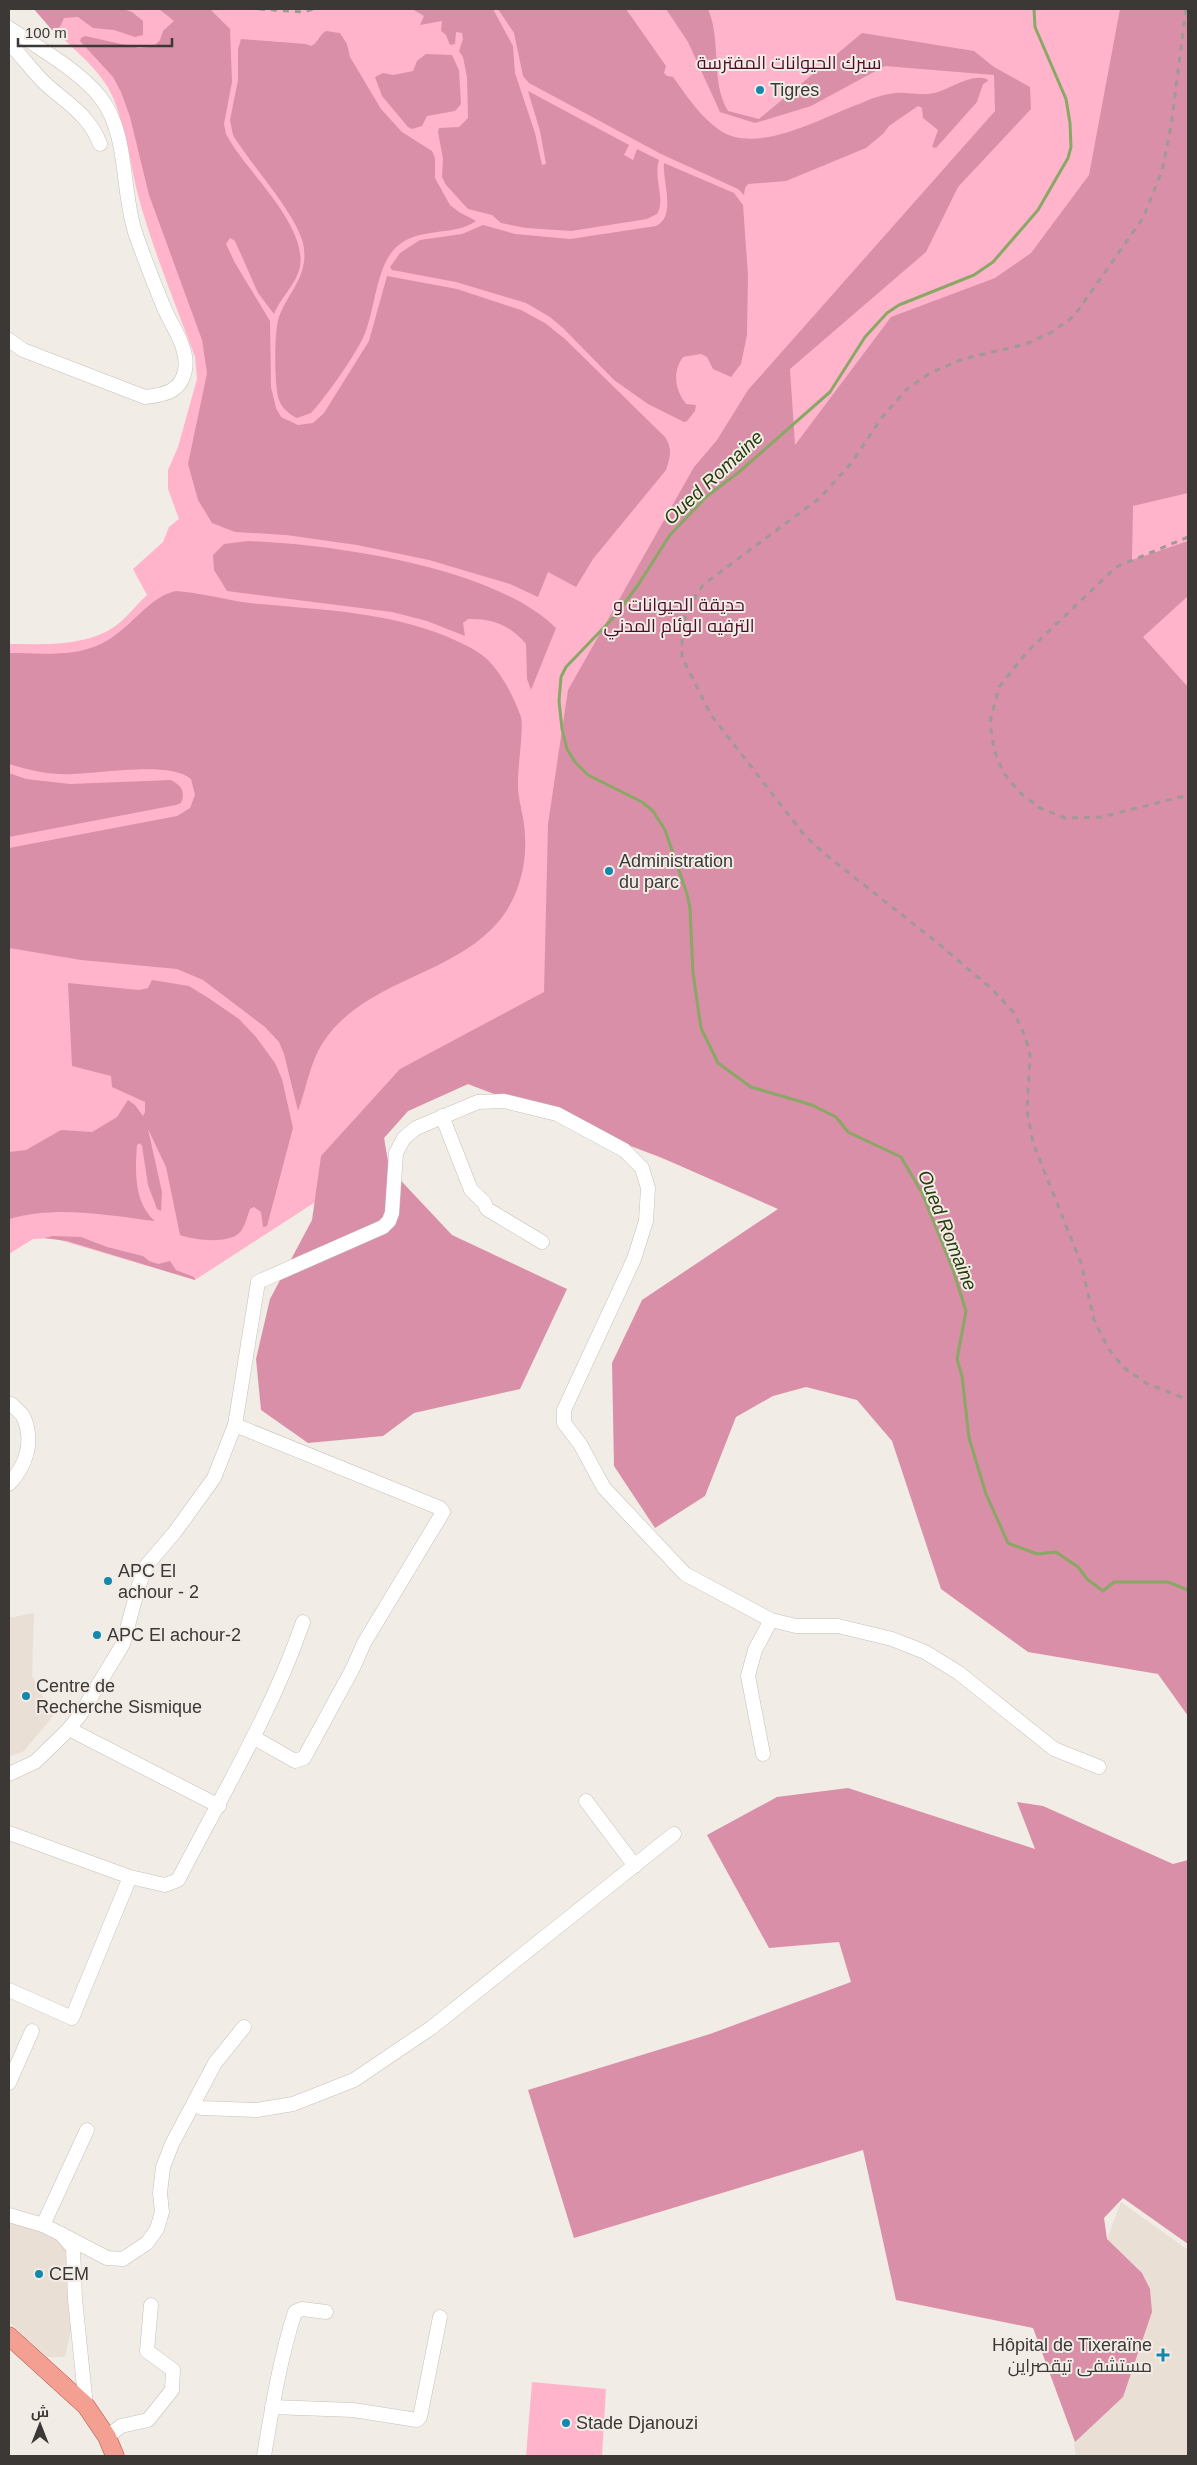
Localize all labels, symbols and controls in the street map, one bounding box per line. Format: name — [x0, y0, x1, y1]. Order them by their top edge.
scale bar — [18, 15, 171, 47]
text: 100 m — [25, 24, 67, 41]
park label: سيرك الحيوانات المفترسة — [697, 53, 881, 74]
place label: Tigres — [770, 80, 819, 100]
marker: Tigres — [754, 84, 766, 96]
water label: Oued Romaine — [659, 426, 767, 529]
park label: حديقة الحيوانات و الترفيه الوئام المدني — [604, 595, 754, 640]
place label: Administration du parc — [619, 851, 733, 892]
marker: Administration du parc — [603, 865, 615, 877]
water label: Oued Romaine — [914, 1167, 981, 1293]
place label: APC El achour - 2 — [118, 1561, 199, 1602]
marker: APC El achour - 2 — [102, 1575, 114, 1587]
place label: APC El achour-2 — [107, 1625, 241, 1645]
marker: APC El achour-2 — [91, 1629, 103, 1641]
place label: Centre de Recherche Sismique — [36, 1676, 202, 1717]
marker: Centre de Recherche Sismique — [20, 1690, 32, 1702]
place label: CEM — [49, 2264, 89, 2284]
marker: CEM — [33, 2268, 45, 2280]
place label: Hôpital de Tixeraïne مستشفى تيقصراين — [992, 2335, 1152, 2377]
marker: Hôpital de Tixeraïne مستشفى تيقصراين — [1156, 2348, 1170, 2362]
north arrow — [15, 2400, 65, 2450]
text: ش — [31, 2404, 49, 2421]
place label: Stade Djanouzi — [576, 2413, 698, 2433]
marker: Stade Djanouzi — [560, 2417, 572, 2429]

